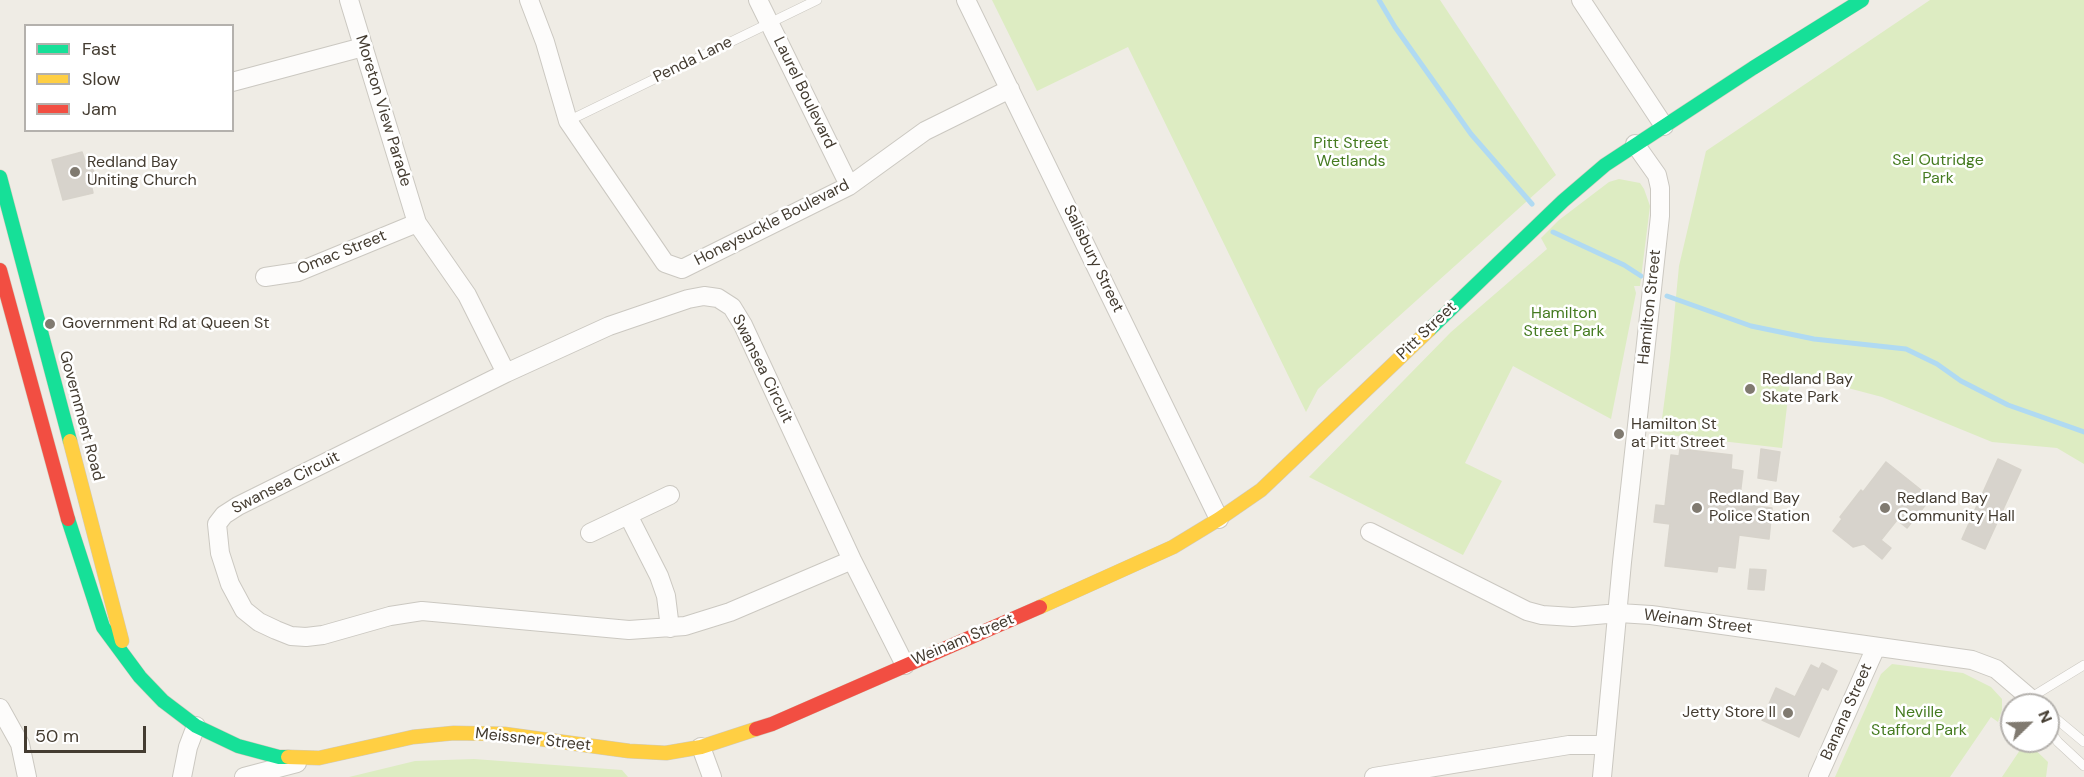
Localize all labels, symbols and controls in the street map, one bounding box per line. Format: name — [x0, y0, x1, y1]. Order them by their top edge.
legend — [24, 24, 234, 132]
street label: Moreton View Parade — [351, 33, 415, 189]
street label: Penda Lane — [650, 33, 736, 87]
street label: Laurel Boulevard — [769, 34, 839, 152]
text: Fast — [82, 37, 117, 61]
text: Slow — [82, 67, 121, 91]
text: Jam — [82, 97, 117, 121]
park label: Pitt Street Wetlands — [1313, 134, 1389, 172]
park label: Sel Outridge Park — [1892, 151, 1984, 189]
place label: Redland Bay Uniting Church — [87, 153, 197, 191]
marker: Redland Bay Uniting Church — [68, 165, 82, 179]
street label: Honeysuckle Boulevard — [691, 176, 853, 270]
street label: Salisbury Street — [1059, 202, 1127, 316]
street label: Omac Street — [295, 226, 389, 280]
street label: Hamilton Street — [1634, 249, 1666, 365]
street label: Pitt Street — [1393, 298, 1461, 364]
park label: Hamilton Street Park — [1523, 304, 1605, 342]
street label: Swansea Circuit — [727, 312, 797, 426]
place label: Government Rd at Queen St — [62, 314, 270, 334]
marker: Government Rd at Queen St — [43, 317, 57, 331]
street label: Government Road — [54, 349, 108, 483]
place label: Redland Bay Skate Park — [1762, 370, 1853, 408]
marker: Redland Bay Skate Park — [1743, 382, 1757, 396]
place label: Hamilton St at Pitt Street — [1631, 415, 1725, 453]
marker: Hamilton St at Pitt Street — [1612, 427, 1626, 441]
street label: Swansea Circuit — [229, 448, 343, 518]
place label: Redland Bay Police Station — [1709, 489, 1810, 527]
place label: Redland Bay Community Hall — [1897, 489, 2015, 527]
marker: Redland Bay Police Station — [1690, 501, 1704, 515]
marker: Redland Bay Community Hall — [1878, 501, 1892, 515]
street label: Weinam Street — [1643, 606, 1753, 638]
street label: Weinam Street — [909, 610, 1017, 670]
street label: Banana Street — [1817, 661, 1877, 763]
north arrow — [2000, 693, 2060, 753]
place label: Jetty Store II — [1682, 703, 1776, 723]
park label: Neville Stafford Park — [1871, 703, 1967, 741]
marker: Jetty Store II — [1781, 706, 1795, 720]
text: N — [2033, 707, 2057, 726]
scale bar — [27, 714, 148, 752]
text: 50 m — [35, 724, 79, 748]
street label: Meissner Street — [474, 724, 592, 756]

